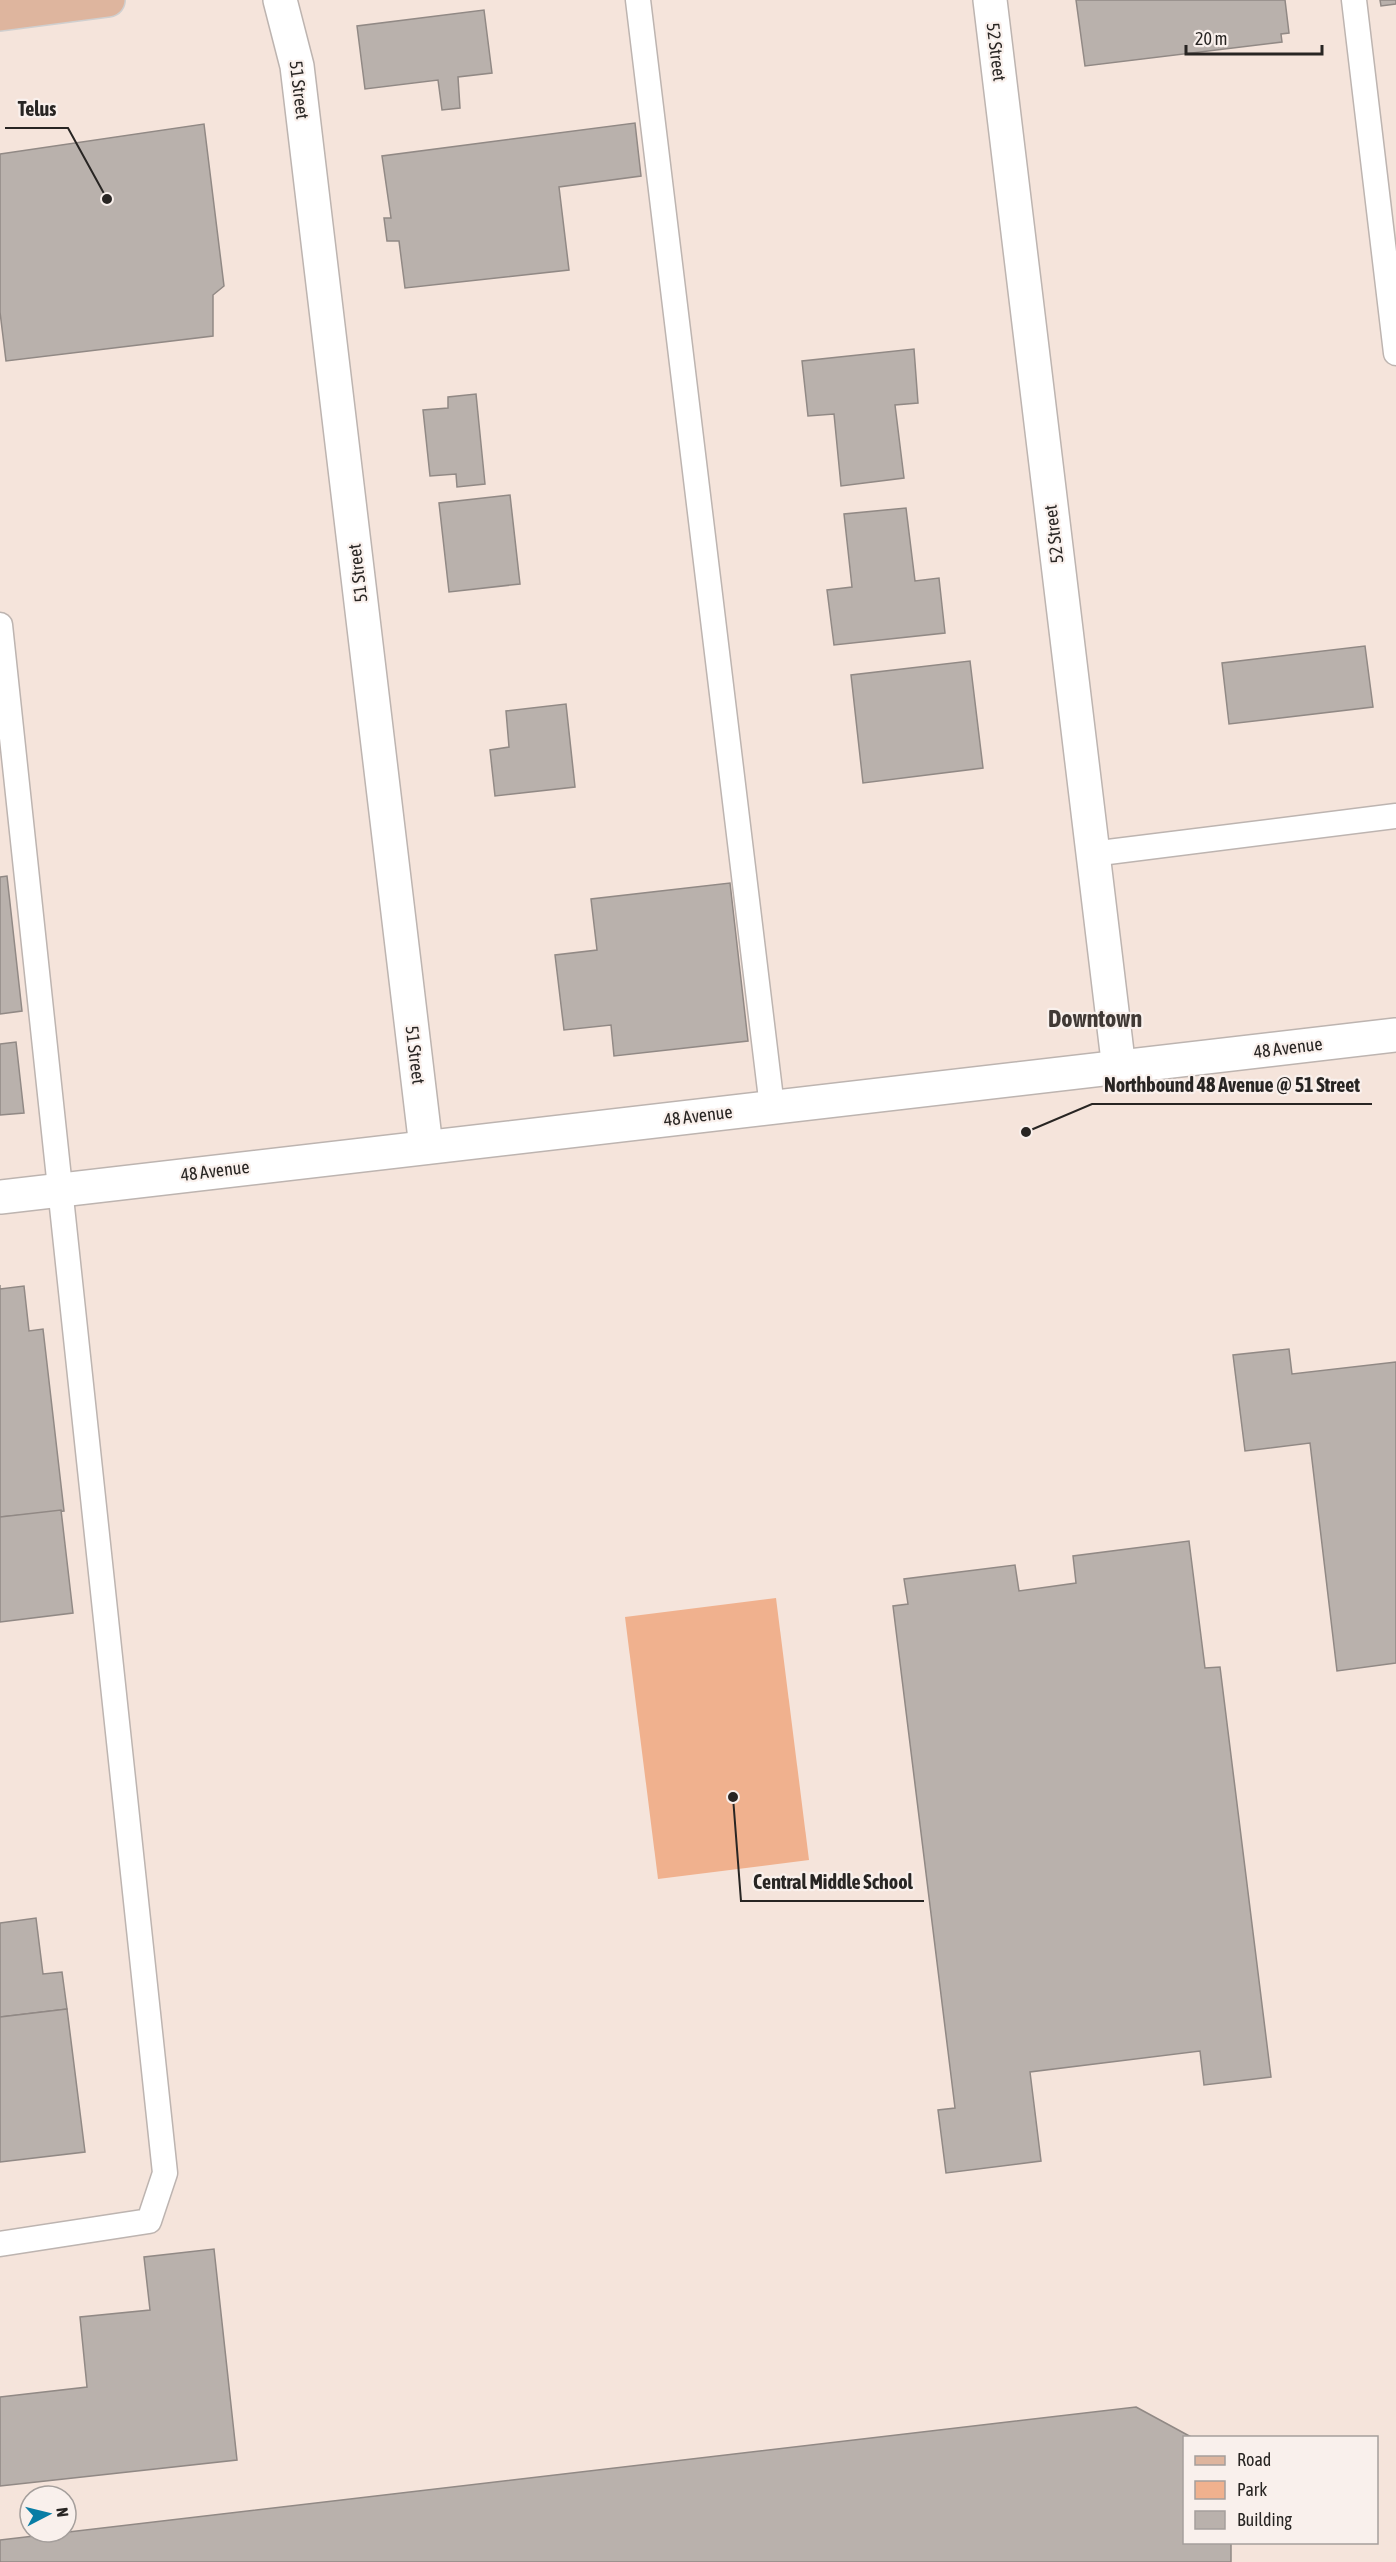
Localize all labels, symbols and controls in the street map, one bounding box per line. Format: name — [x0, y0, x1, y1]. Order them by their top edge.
scale bar — [1186, 18, 1322, 56]
street label: 52 Street — [982, 21, 1011, 82]
text: 20 m — [1195, 28, 1227, 49]
street label: 51 Street — [285, 59, 314, 120]
callout: Telus — [5, 90, 68, 128]
text: Telus — [18, 97, 56, 120]
street label: 52 Street — [1039, 504, 1068, 565]
street label: 51 Street — [343, 543, 372, 604]
district label: Downtown — [1048, 1005, 1142, 1032]
street label: 51 Street — [401, 1024, 430, 1085]
street label: 48 Avenue — [1252, 1033, 1324, 1062]
callout: Northbound 48 Avenue @ 51 Street — [1092, 1066, 1372, 1104]
text: Northbound 48 Avenue @ 51 Street — [1104, 1073, 1360, 1096]
street label: 48 Avenue — [662, 1101, 734, 1130]
street label: 48 Avenue — [179, 1156, 251, 1185]
callout: Central Middle School — [741, 1863, 924, 1901]
text: Central Middle School — [753, 1870, 914, 1893]
legend — [1183, 2436, 1378, 2544]
text: Road — [1237, 2449, 1271, 2470]
text: Park — [1237, 2479, 1267, 2500]
north arrow — [18, 2484, 78, 2544]
text: N — [53, 2506, 72, 2518]
text: Building — [1237, 2509, 1292, 2530]

